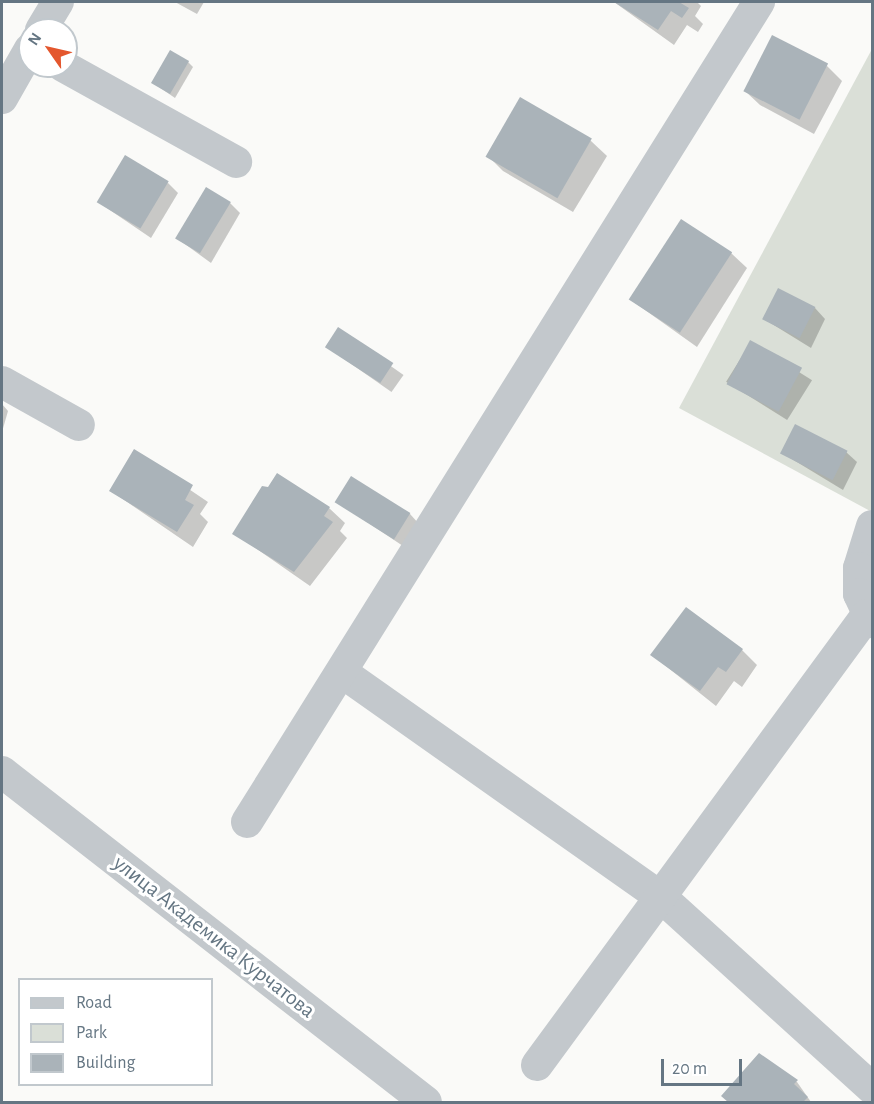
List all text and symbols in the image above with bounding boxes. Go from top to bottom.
north arrow [18,18,78,78]
text: N [25,30,44,48]
street label: улица Академика Курчатова [108,850,320,1024]
legend [18,978,213,1086]
text: Road [76,994,112,1012]
text: Park [76,1024,107,1042]
scale bar [664,1047,745,1085]
text: Building [76,1054,135,1072]
text: 20 m [672,1060,707,1078]

